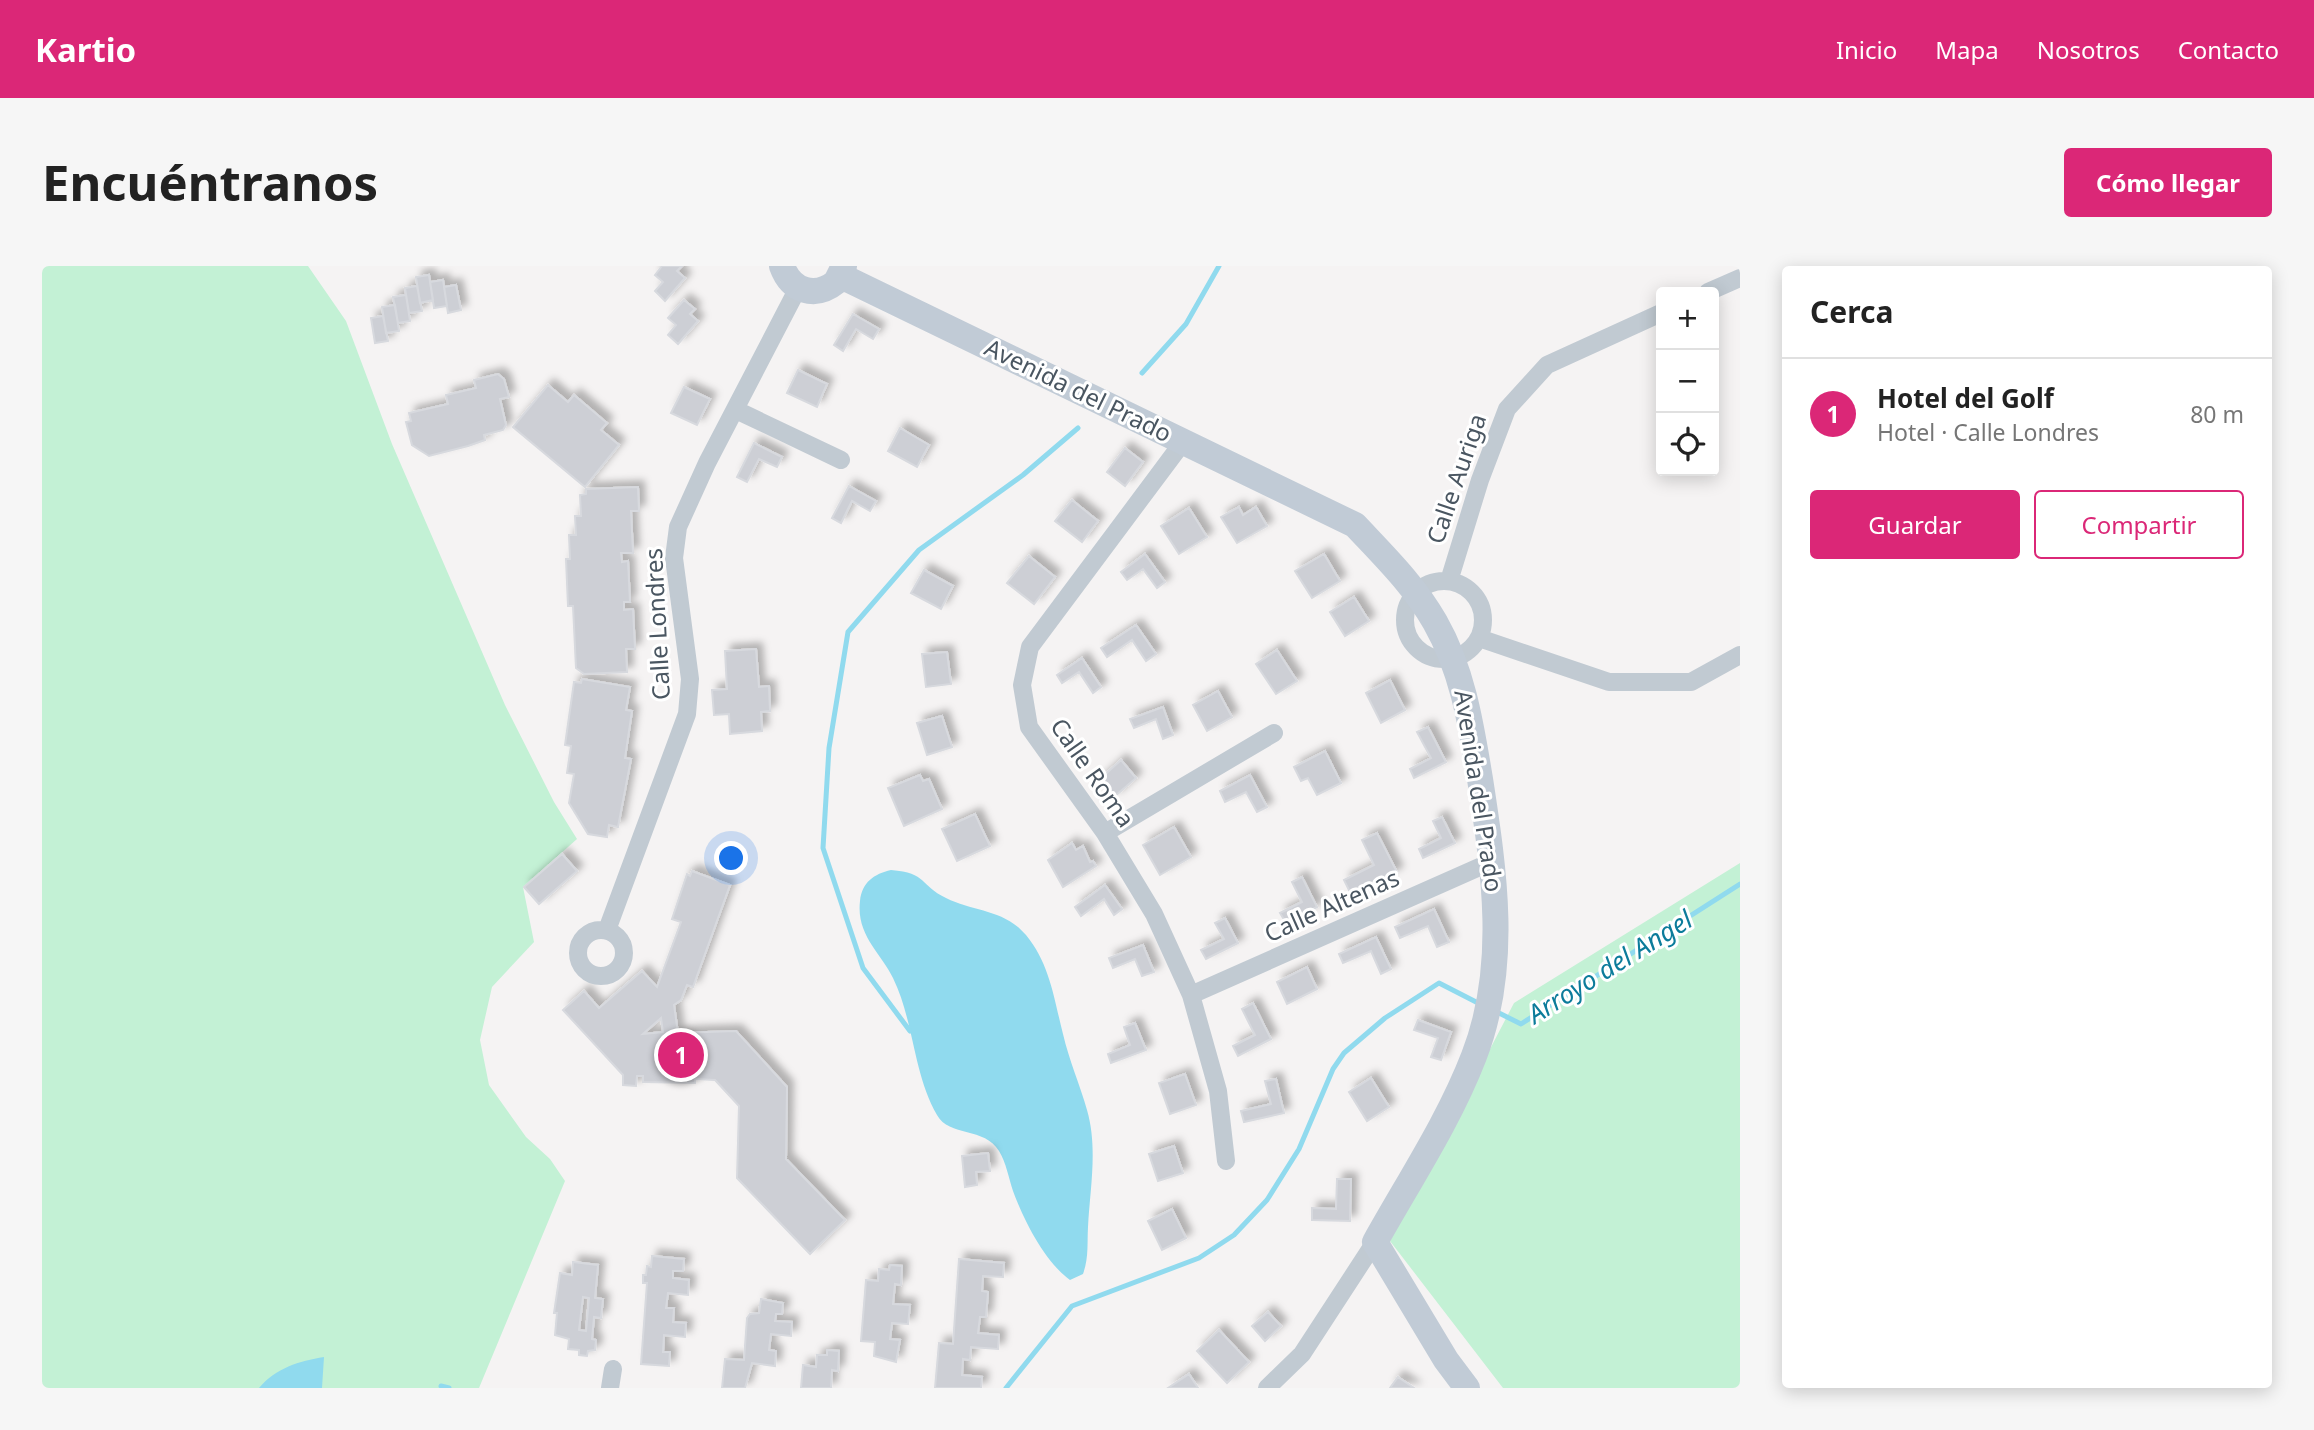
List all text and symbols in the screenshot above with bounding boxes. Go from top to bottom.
text: Kartio [35,27,136,72]
text: Inicio [1836,33,1897,66]
text: Mapa [1935,33,1999,66]
text: Nosotros [2037,33,2140,66]
text: Contacto [2178,33,2279,66]
button: Cómo llegar [2064,148,2272,217]
text: Encuéntranos [42,149,378,215]
map controls [1656,287,1719,476]
button: + [1656,287,1719,350]
text: Cerca [1810,291,1893,332]
street label: Avenida del Prado [980,330,1178,449]
button: − [1656,350,1719,413]
text: Hotel del Golf [1877,380,2054,416]
text: 1 [1826,398,1840,430]
text: 80 m [2190,398,2244,430]
street label: Calle Auriga [1418,409,1493,548]
button: locate [1656,413,1719,476]
text: Hotel · Calle Londres [1877,416,2099,448]
button: Guardar [1810,490,2020,559]
button: Compartir [2034,490,2244,559]
street label: Calle Londres [636,547,677,701]
street label: Avenida del Prado [1447,687,1512,894]
street label: Calle Roma [1044,711,1143,833]
your location [714,841,748,875]
street label: Calle Altenas [1259,860,1404,949]
water label: Arroyo del Angel [1518,900,1700,1032]
pin: 1 [658,1029,704,1081]

